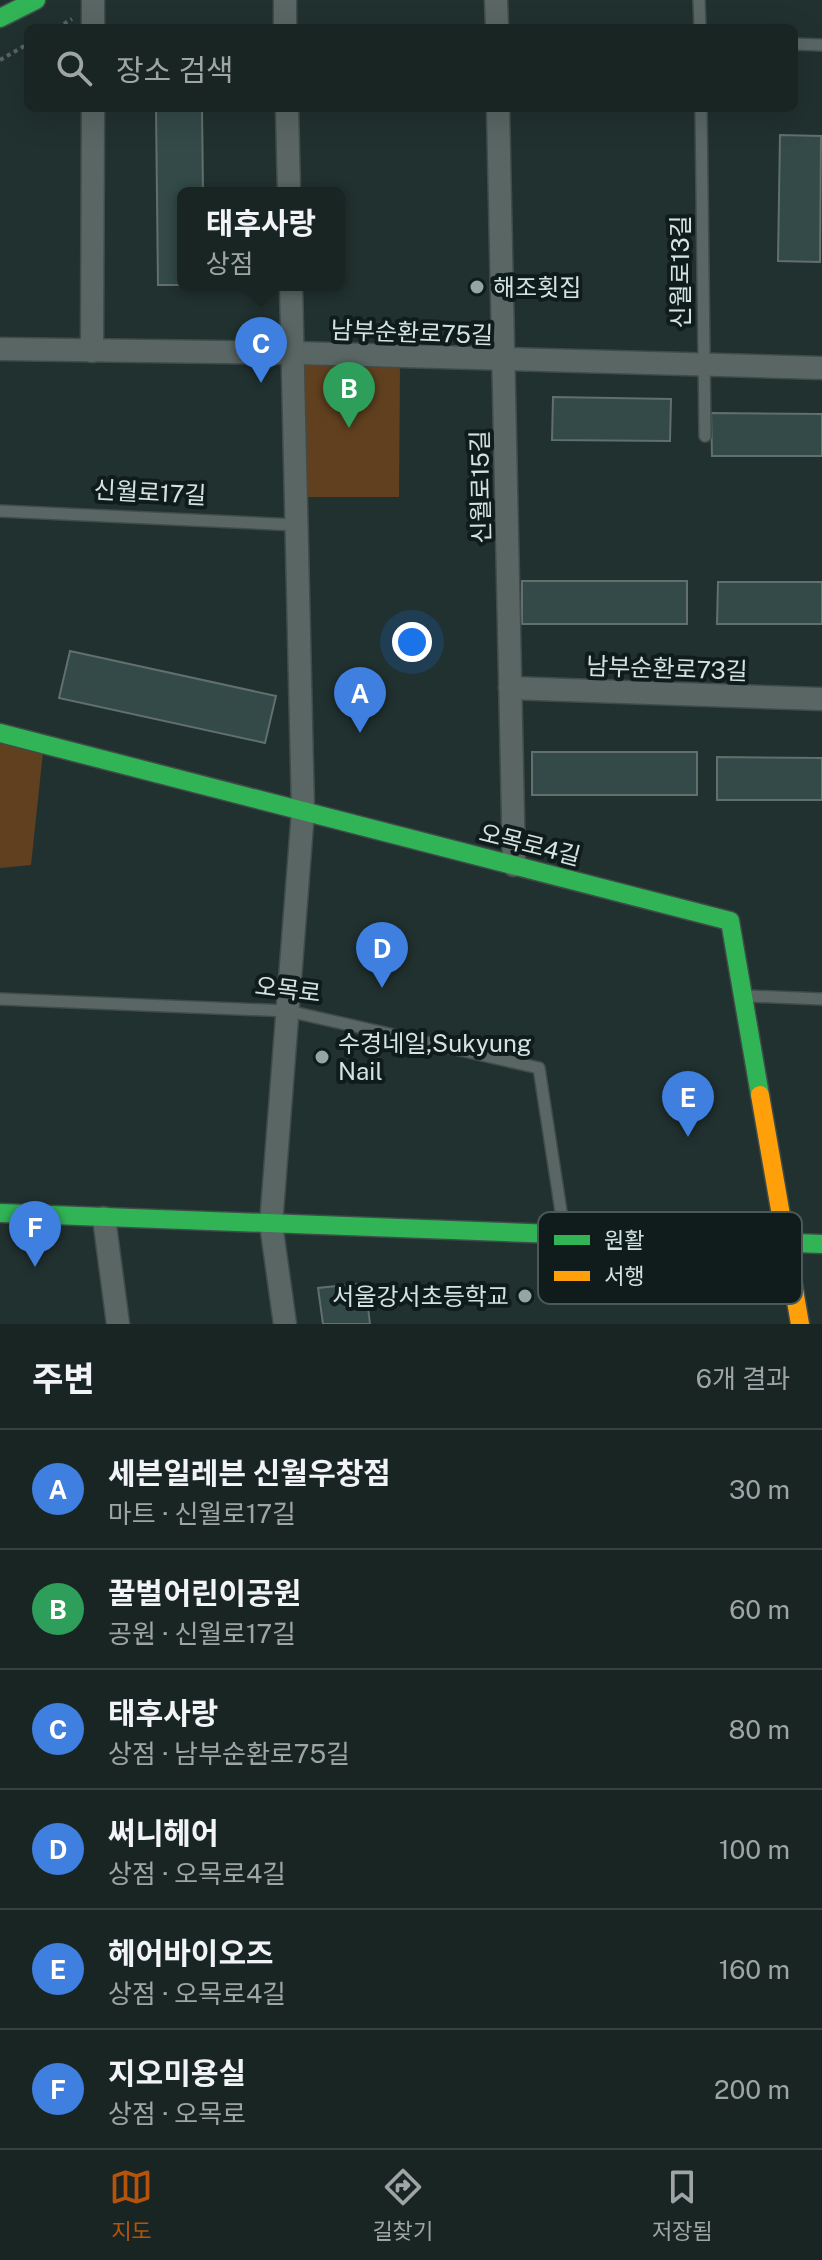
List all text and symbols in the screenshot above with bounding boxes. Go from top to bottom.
search box [24,24,798,112]
icon: search [52,46,96,90]
text: 장소 검색 [116,52,234,88]
popup [177,187,345,291]
text: 태후사랑 [206,205,316,241]
street label: 신월로13길 [666,215,694,329]
text: 상점 [206,248,254,279]
place label: 해조횟집 [493,273,581,301]
marker: 해조횟집 [468,278,486,296]
street label: 남부순환로75길 [330,315,494,349]
pin: C [235,317,287,383]
pin: B [323,362,375,428]
street label: 신월로15길 [465,430,495,544]
street label: 신월로17길 [93,475,207,509]
your location [392,622,432,662]
street label: 남부순환로73길 [586,651,748,685]
pin: A [334,667,386,733]
street label: 오목로4길 [476,818,584,870]
pin: D [356,922,408,988]
street label: 오목로 [253,971,323,1007]
place label: 수경네일,Sukyung Nail [338,1029,532,1085]
marker: 수경네일,Sukyung Nail [313,1048,331,1066]
pin: E [662,1071,714,1137]
pin: F [9,1201,61,1267]
legend [538,1212,802,1304]
text: 원활 [604,1227,644,1253]
text: 서행 [604,1263,644,1289]
place label: 서울강서초등학교 [332,1282,509,1310]
marker: 서울강서초등학교 [516,1287,534,1305]
text: 주변 [32,1359,95,1399]
text: 6개 결과 [696,1363,790,1394]
text: 세븐일레븐 신월우창점 [108,1455,391,1491]
text: A [49,1474,67,1505]
text: 30 m [729,1474,790,1505]
text: 마트 · 신월로17길 [108,1498,296,1529]
text: 꿀벌어린이공원 [108,1575,301,1611]
text: B [49,1594,67,1625]
text: 60 m [729,1594,790,1625]
text: 공원 · 신월로17길 [108,1618,296,1649]
text: 태후사랑 [108,1695,218,1731]
text: C [49,1714,67,1745]
text: 80 m [729,1714,790,1745]
text: 상점 · 남부순환로75길 [108,1738,350,1769]
text: 써니헤어 [108,1815,218,1851]
text: D [49,1834,67,1865]
text: 100 m [719,1834,790,1865]
text: 상점 · 오목로4길 [108,1858,286,1889]
text: 헤어바이오즈 [108,1935,274,1971]
text: E [50,1954,66,1985]
text: 160 m [719,1954,790,1985]
text: 상점 · 오목로4길 [108,1978,286,2009]
text: 지오미용실 [108,2055,246,2091]
text: F [50,2074,66,2105]
text: 200 m [714,2074,790,2105]
text: 상점 · 오목로 [108,2098,246,2129]
tab: 지도 [109,2165,153,2245]
tab: 길찾기 [372,2165,433,2245]
tab: 저장됨 [652,2165,713,2245]

